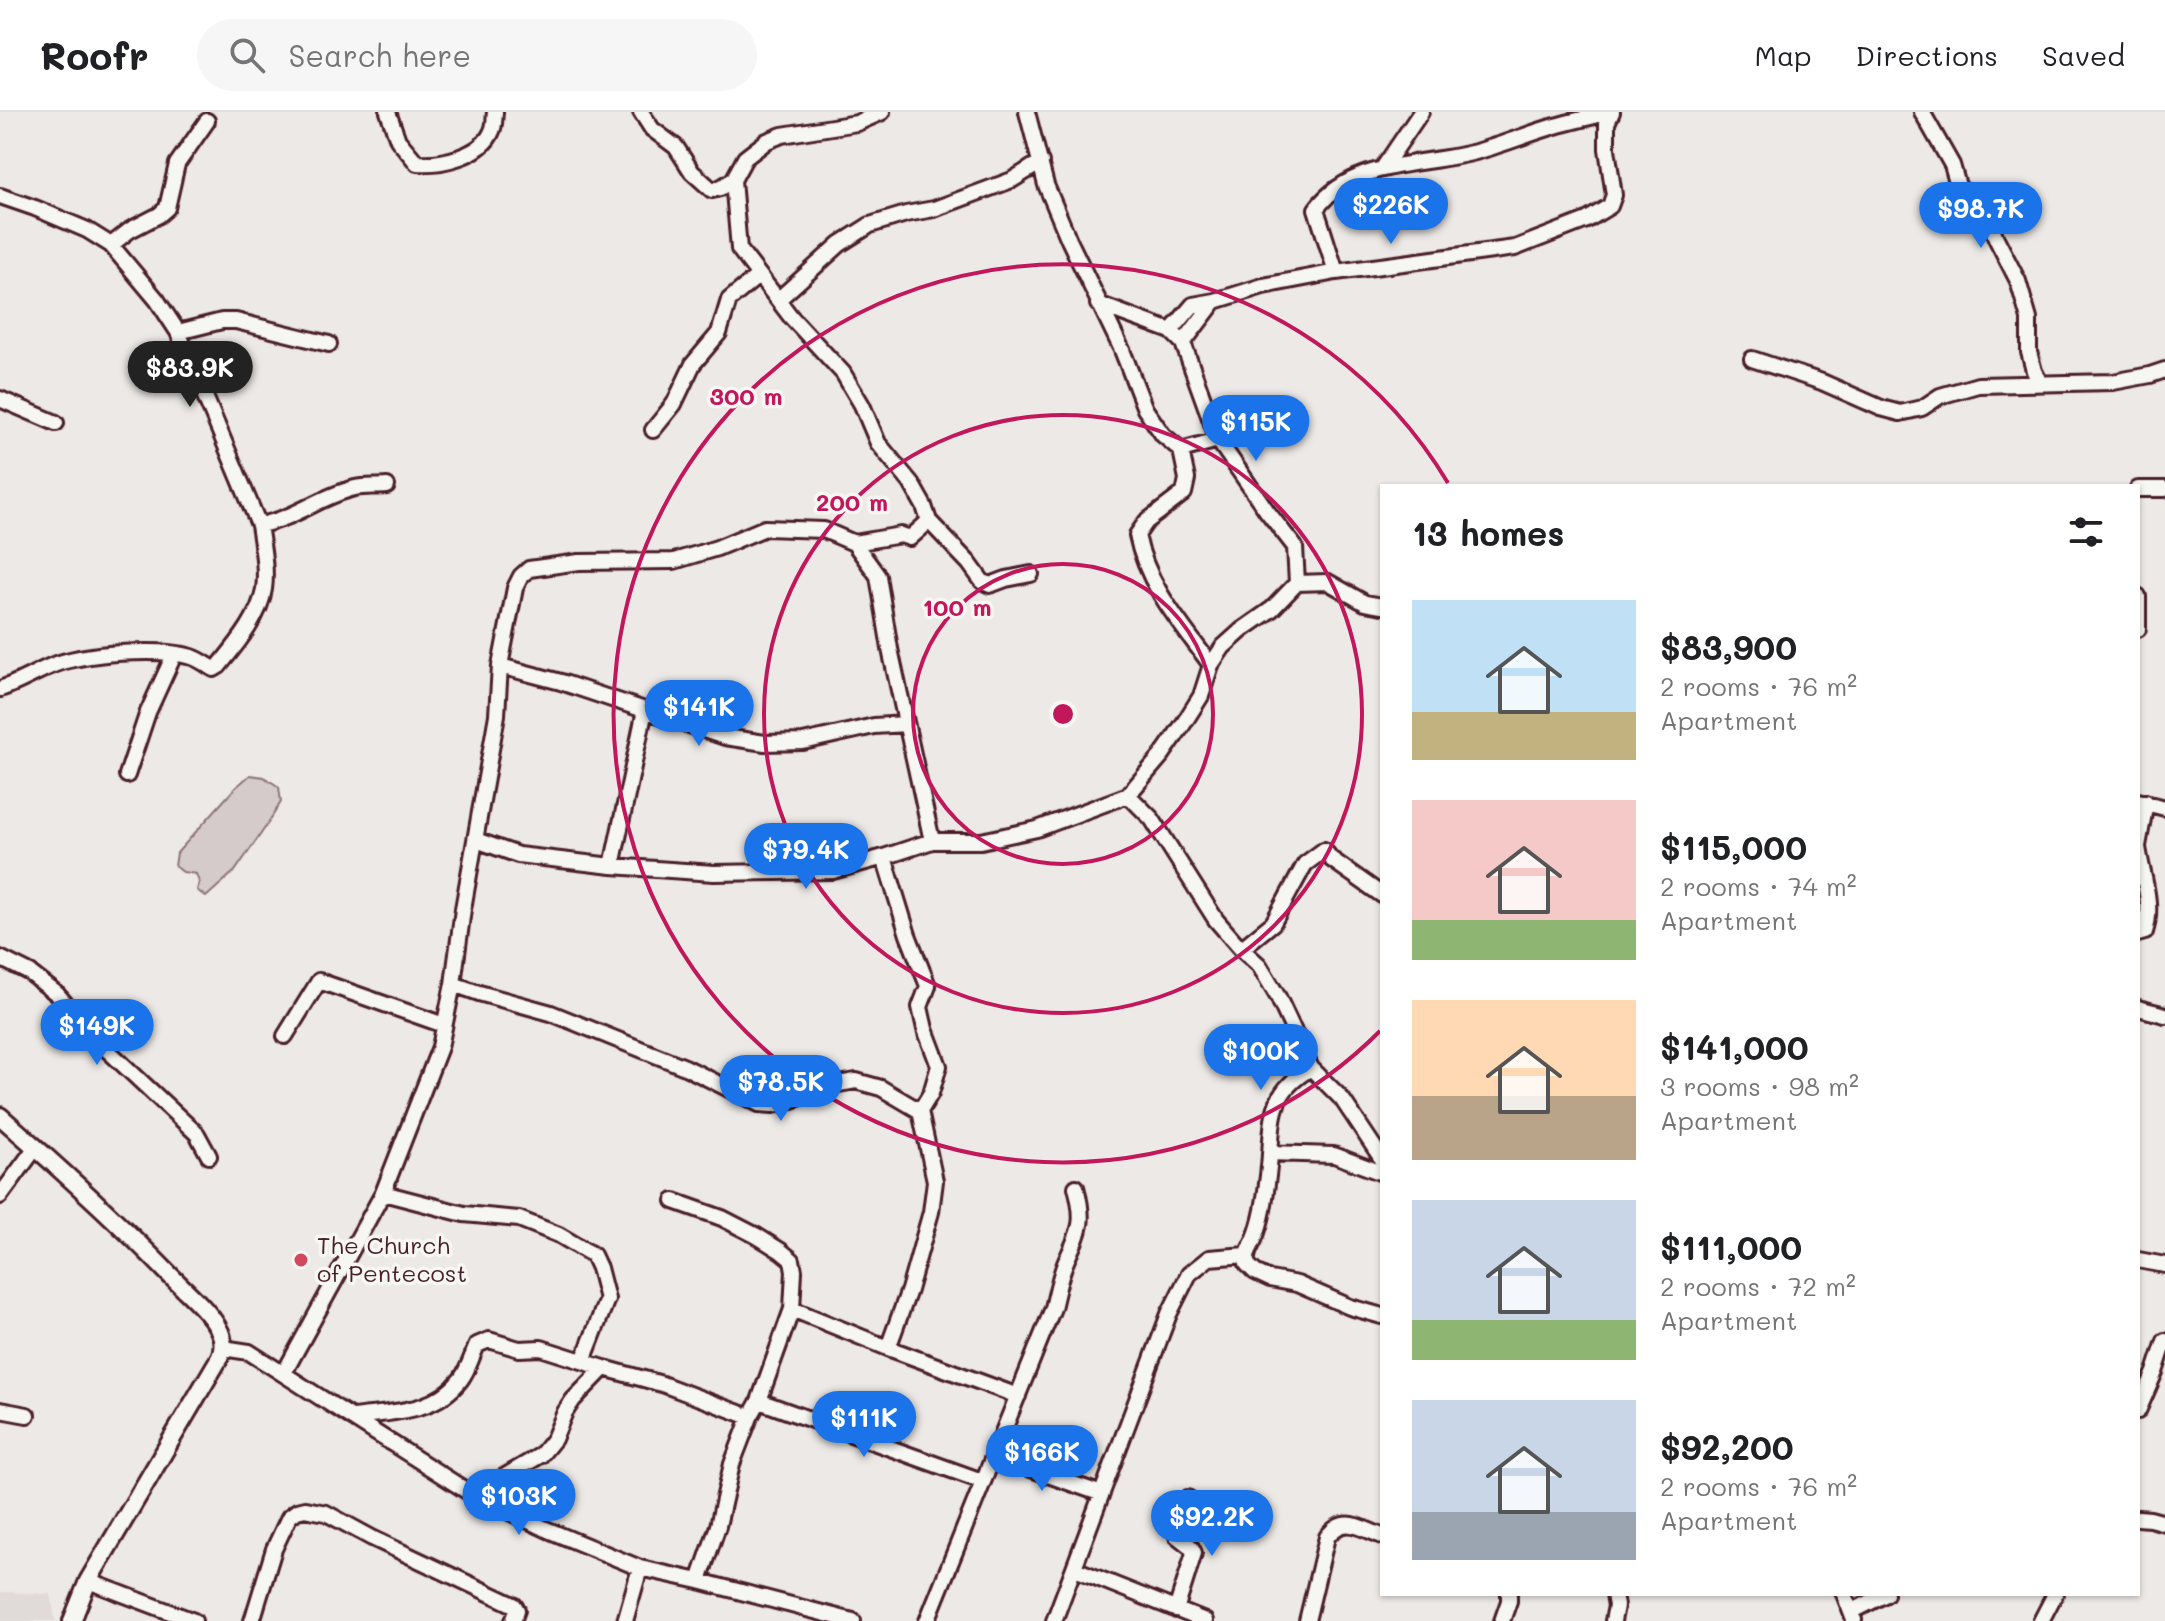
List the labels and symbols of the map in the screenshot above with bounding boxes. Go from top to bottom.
pin: $226K [1335,178,1447,246]
pin: $98.7K [1916,182,2046,250]
pin: $83.9K [125,341,255,409]
text: 300 m [710,380,782,411]
pin: $115K [1200,395,1312,463]
text: 200 m [816,486,888,517]
text: 100 m [922,591,992,622]
pin: $141K [643,680,755,748]
centre of rings [1049,700,1077,728]
pin: $79.4K [741,823,871,891]
pin: $149K [41,999,153,1067]
pin: $100K [1205,1024,1317,1092]
pin: $78.5K [716,1055,846,1123]
place label: The Church of Pentecost [317,1229,467,1288]
marker: The Church of Pentecost [292,1251,310,1269]
pin: $111K [808,1391,920,1459]
pin: $166K [986,1425,1098,1493]
pin: $103K [463,1469,575,1537]
pin: $92.2K [1147,1490,1277,1558]

